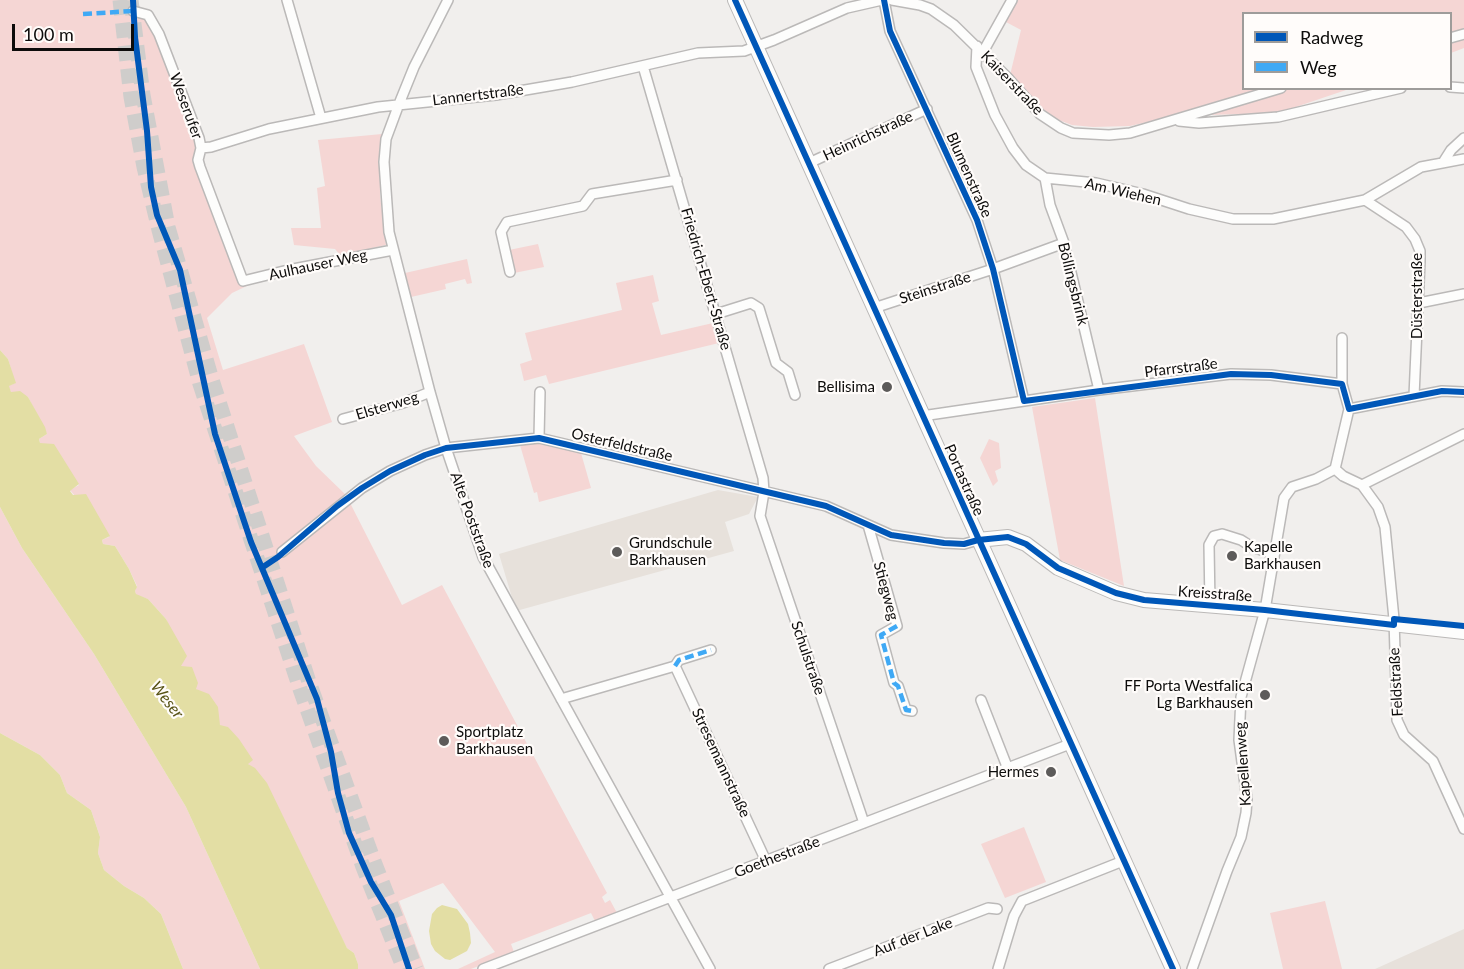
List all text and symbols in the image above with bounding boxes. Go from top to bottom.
scale bar [15,12,136,50]
legend [1242,12,1452,90]
text: 100 m [23,23,74,45]
text: Radweg [1300,26,1363,48]
street label: Kaiserstraße [977,47,1047,119]
text: Weg [1300,56,1337,78]
street label: Weserufer [166,70,206,142]
street label: Lannertstraße [431,80,525,110]
street label: Heinrichstraße [820,107,916,165]
street label: Blumenstraße [942,130,996,220]
street label: Am Wiehen [1083,174,1163,210]
street label: Friedrich-Ebert-Straße [677,206,735,352]
street label: Böllingsbrink [1054,241,1092,327]
street label: Aulhauser Weg [267,246,369,284]
street label: Düsterstraße [1408,253,1426,339]
street label: Steinstraße [897,268,973,308]
street label: Pfarrstraße [1143,355,1219,381]
place label: Bellisima [817,378,875,396]
marker: Bellisima [880,380,894,394]
street label: Elsterweg [353,388,421,424]
street label: Osterfeldstraße [570,425,674,465]
street label: Portastraße [940,441,988,519]
street label: Alte Poststraße [446,469,498,571]
place label: Grundschule Barkhausen [629,534,712,569]
place label: Kapelle Barkhausen [1244,538,1321,573]
marker: Grundschule Barkhausen [610,545,624,559]
marker: Kapelle Barkhausen [1225,549,1239,563]
street label: Stiegweg [870,560,902,622]
street label: Kreisstraße [1177,582,1253,606]
street label: Schulstraße [787,619,829,697]
street label: Feldstraße [1385,647,1407,717]
place label: FF Porta Westfalica Lg Barkhausen [1124,677,1253,712]
water label: Weser [147,678,187,722]
marker: FF Porta Westfalica Lg Barkhausen [1258,688,1272,702]
street label: Stresemannstraße [688,706,754,820]
street label: Kapellenweg [1231,721,1255,807]
place label: Sportplatz Barkhausen [456,723,533,758]
marker: Sportplatz Barkhausen [437,734,451,748]
place label: Hermes [988,763,1039,781]
marker: Hermes [1044,765,1058,779]
street label: Goethestraße [732,832,822,882]
street label: Auf der Lake [871,914,955,960]

